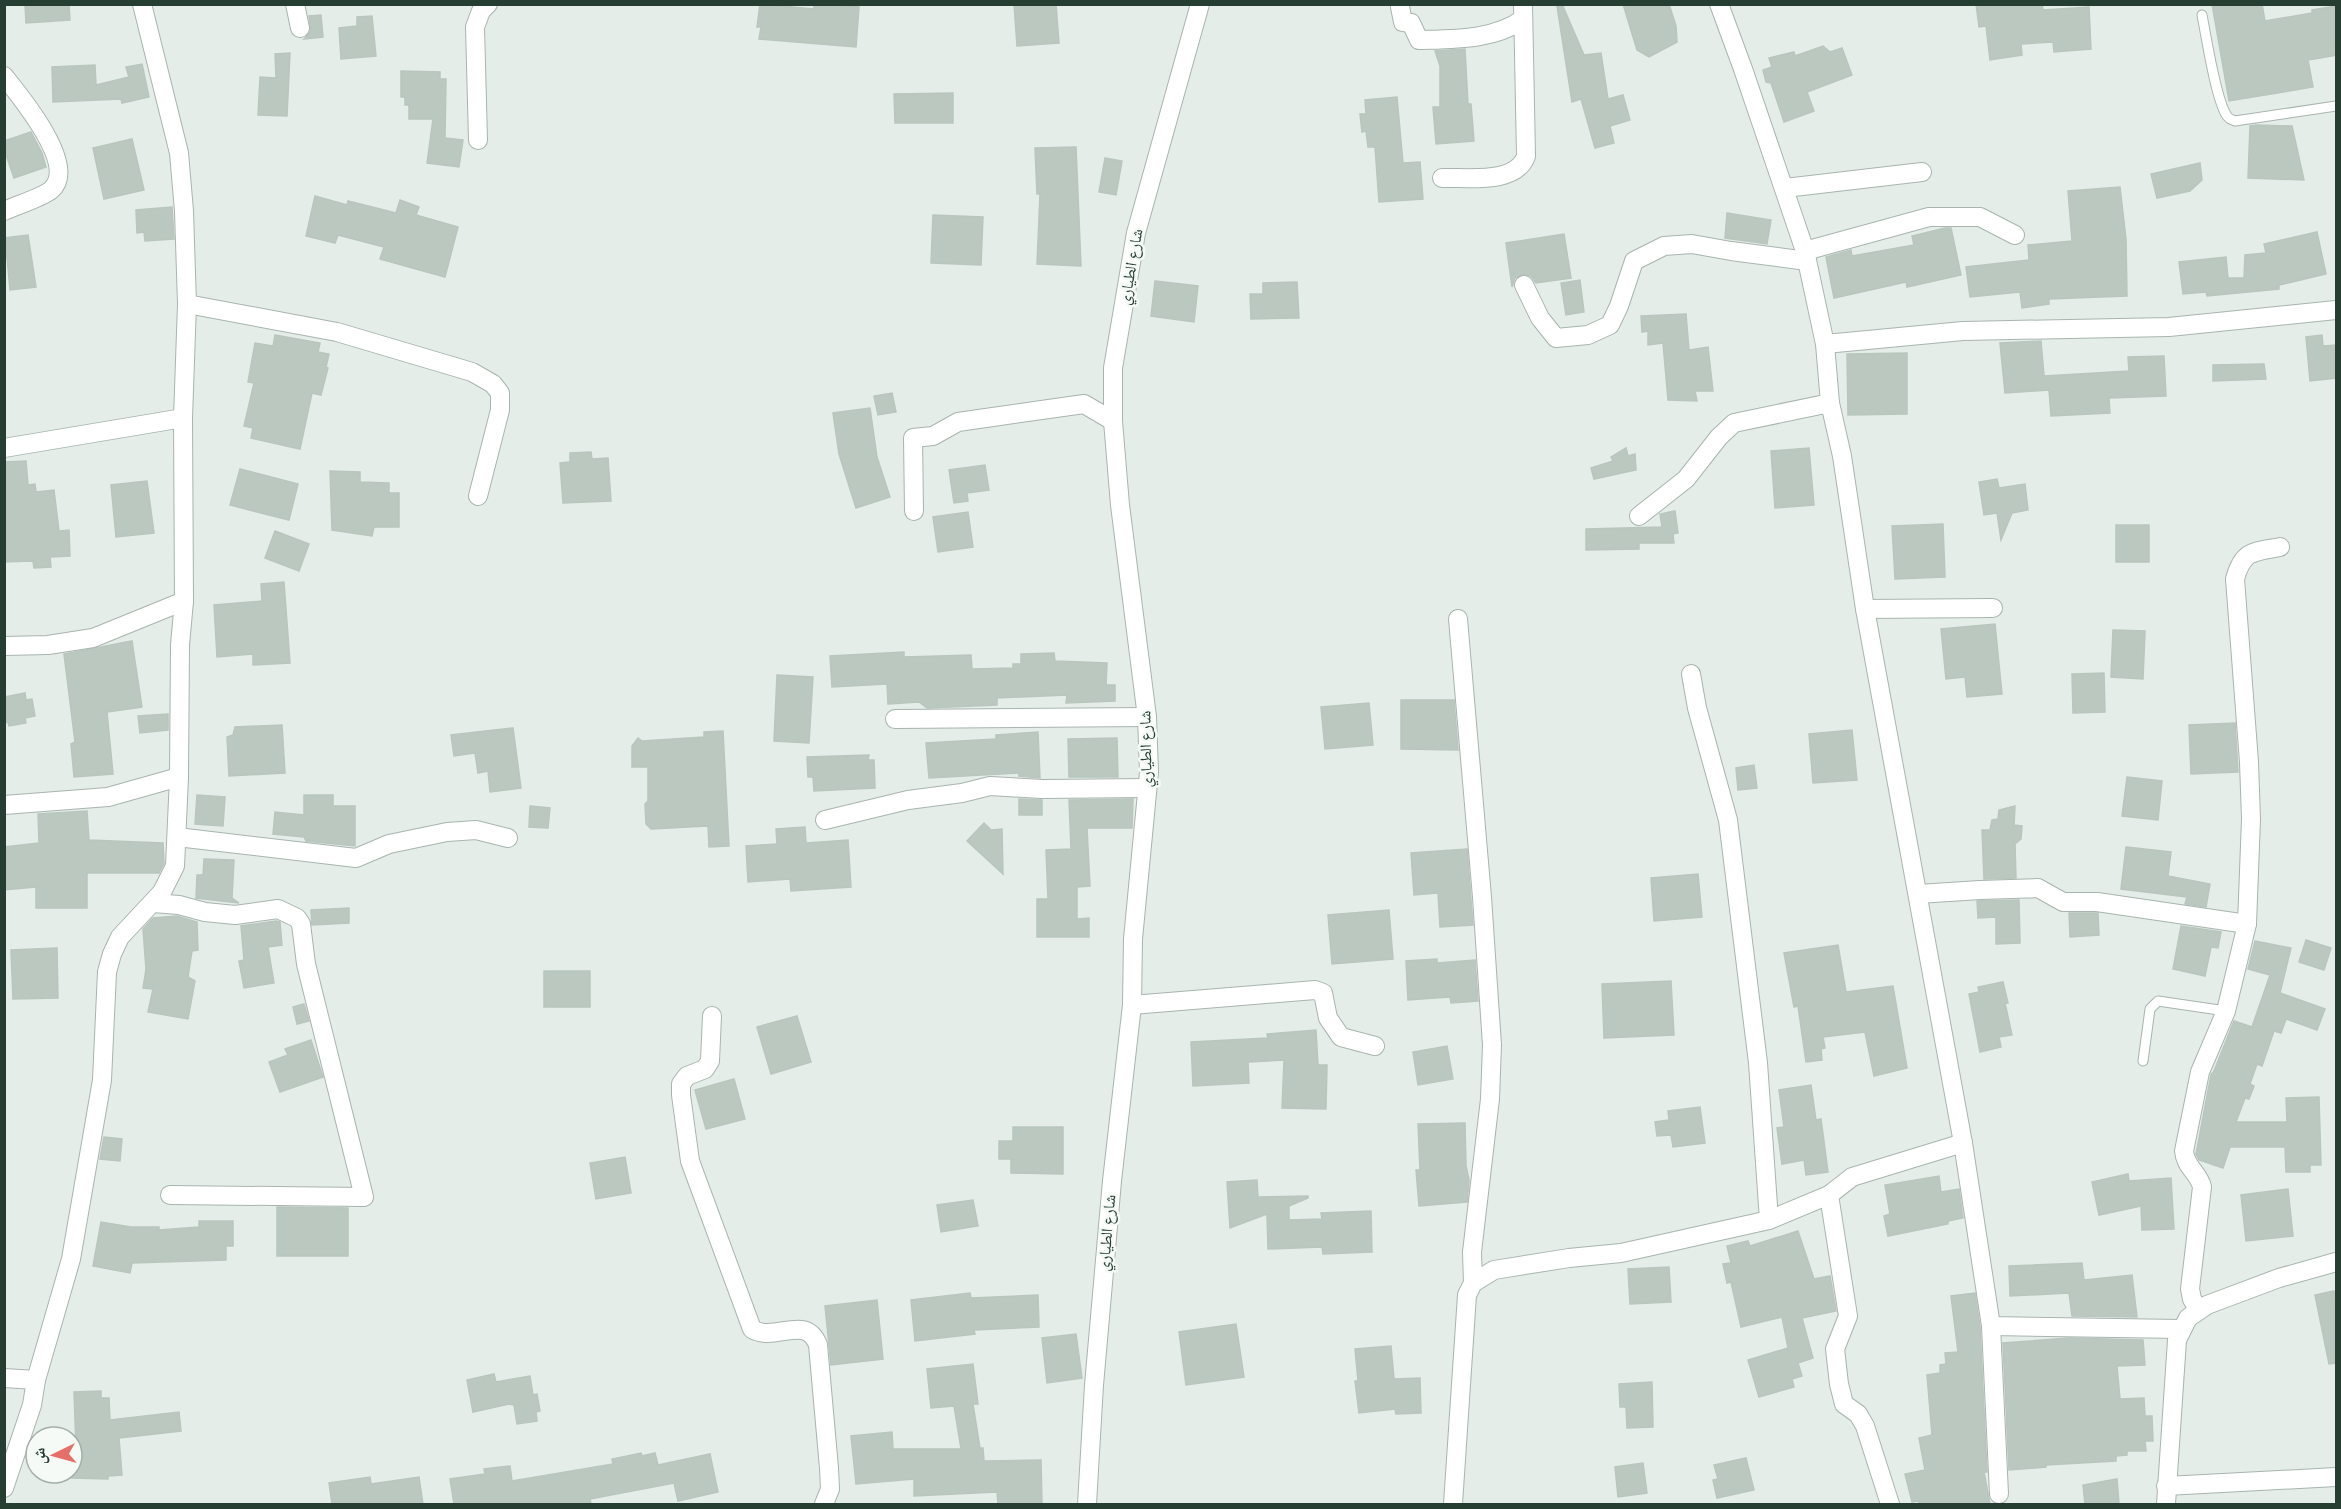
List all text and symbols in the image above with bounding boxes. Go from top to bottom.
street label: شارع الطياري [1114,227,1150,307]
street label: شارع الطياري [1135,710,1159,788]
street label: شارع الطياري [1094,1194,1122,1272]
north arrow [24,1425,84,1485]
text: ش [29,1447,51,1466]

